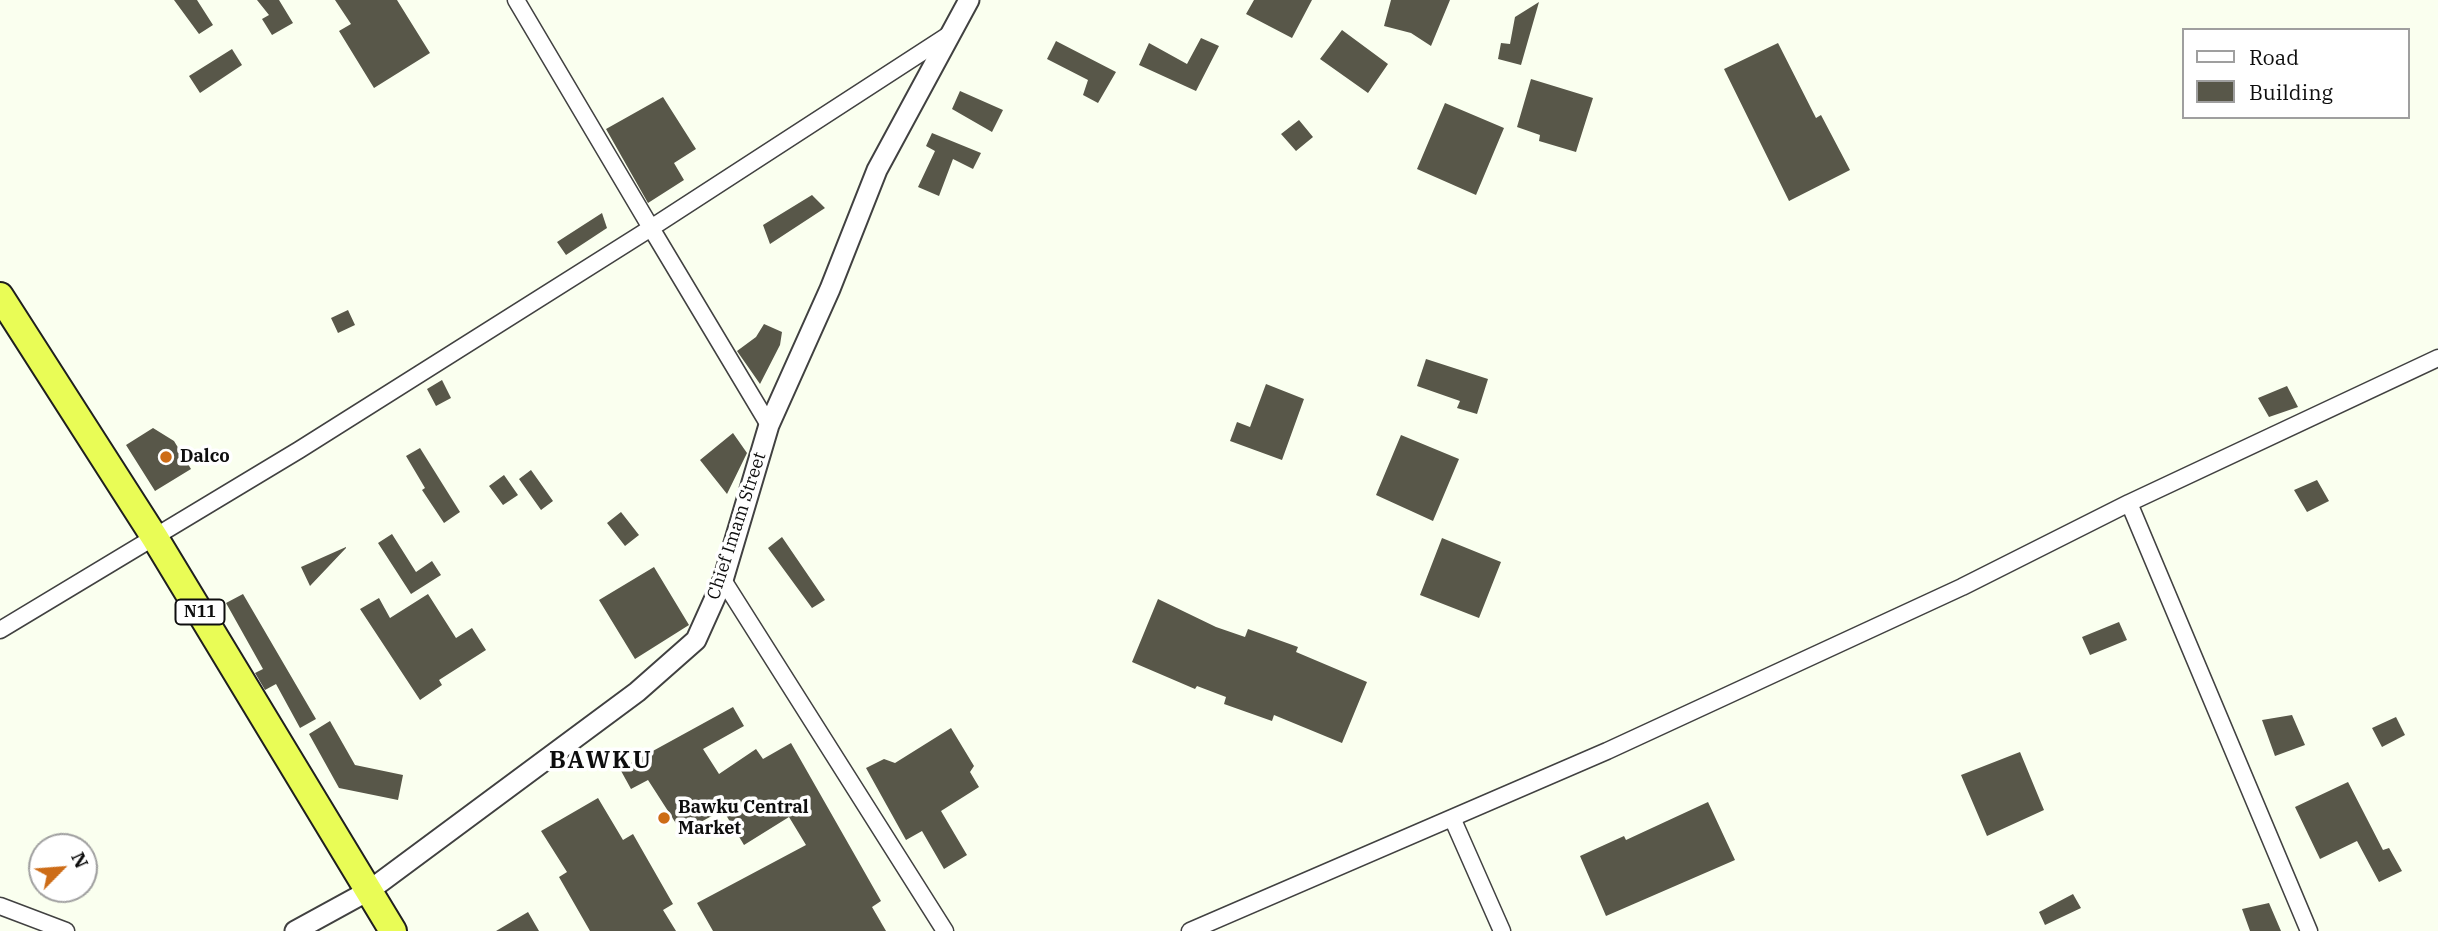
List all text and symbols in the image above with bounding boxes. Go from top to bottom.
legend [2182,28,2410,119]
text: Road [2249,43,2299,71]
text: Building [2249,78,2333,106]
place label: Dalco [180,446,230,468]
marker: Dalco [158,449,174,465]
street label: Chief Imam Street [703,450,771,602]
road number: N11 [176,600,224,624]
district label: BAWKU [550,747,652,775]
place label: Bawku Central Market [678,797,809,840]
marker: Bawku Central Market [656,810,672,826]
north arrow [28,833,98,903]
text: N [66,848,94,872]

